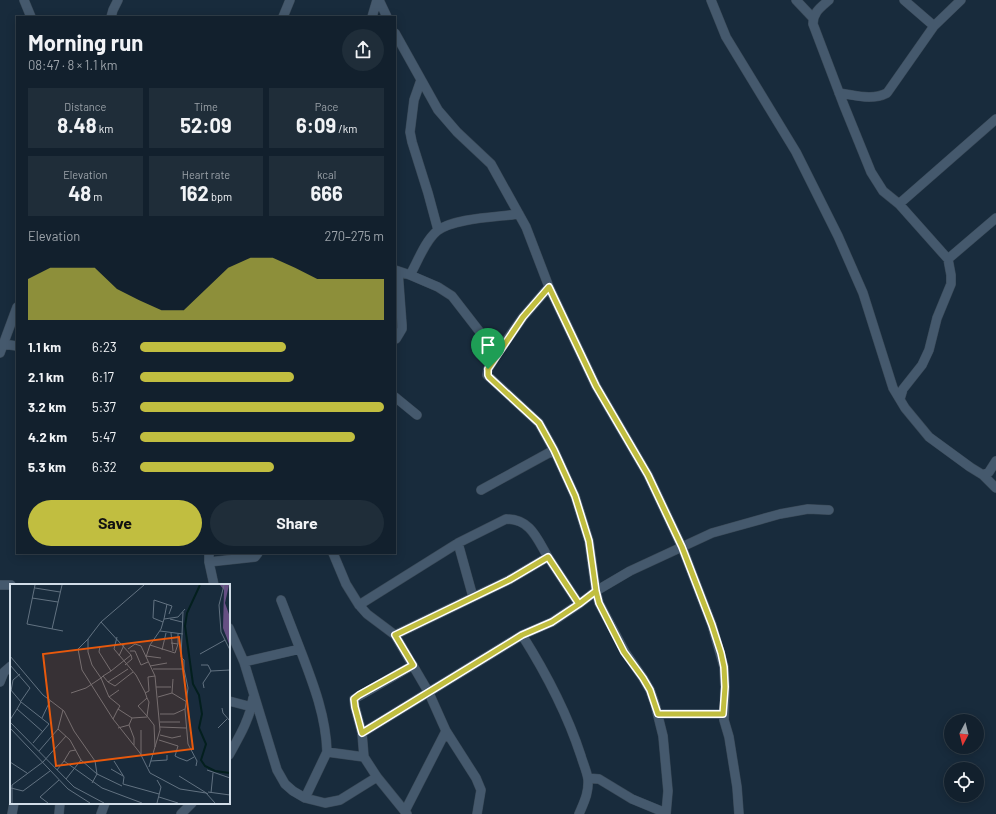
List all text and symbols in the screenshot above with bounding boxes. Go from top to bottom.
text: Morning run [28,29,143,55]
button: share [342,29,384,71]
text: 08:47 · 8 × 1.1 km [28,57,117,73]
text: Distance [64,100,106,113]
text: Time [194,100,218,113]
text: Pace [315,100,338,113]
text: 8.48 [57,113,96,137]
text: 52:09 [180,113,232,137]
text: 6:09 [296,113,336,137]
text: km [96,122,113,135]
text: /km [336,122,357,135]
text: Elevation [63,168,107,181]
text: Heart rate [182,168,230,181]
text: kcal [317,168,336,181]
text: 48 [68,181,91,205]
text: 162 [180,181,209,205]
text: 666 [311,181,343,205]
text: m [91,190,102,203]
text: bpm [209,190,232,203]
text: Elevation [28,228,80,244]
text: 270–275 m [325,228,384,244]
pin [471,328,505,369]
icon: arrive [477,334,499,356]
text: 1.1 km [28,339,61,355]
text: 6:23 [92,339,117,355]
text: 2.1 km [28,369,64,385]
text: 6:17 [92,369,114,385]
text: 3.2 km [28,399,66,415]
text: 5:37 [92,399,116,415]
text: 4.2 km [28,429,67,445]
text: 5:47 [92,429,116,445]
text: 5.3 km [28,459,66,475]
text: 6:32 [92,459,117,475]
button: Save [28,500,202,546]
button: Share [210,500,384,546]
inset map [10,584,230,804]
north arrow [944,714,984,754]
map controls [944,714,984,802]
button: locate [944,762,984,802]

